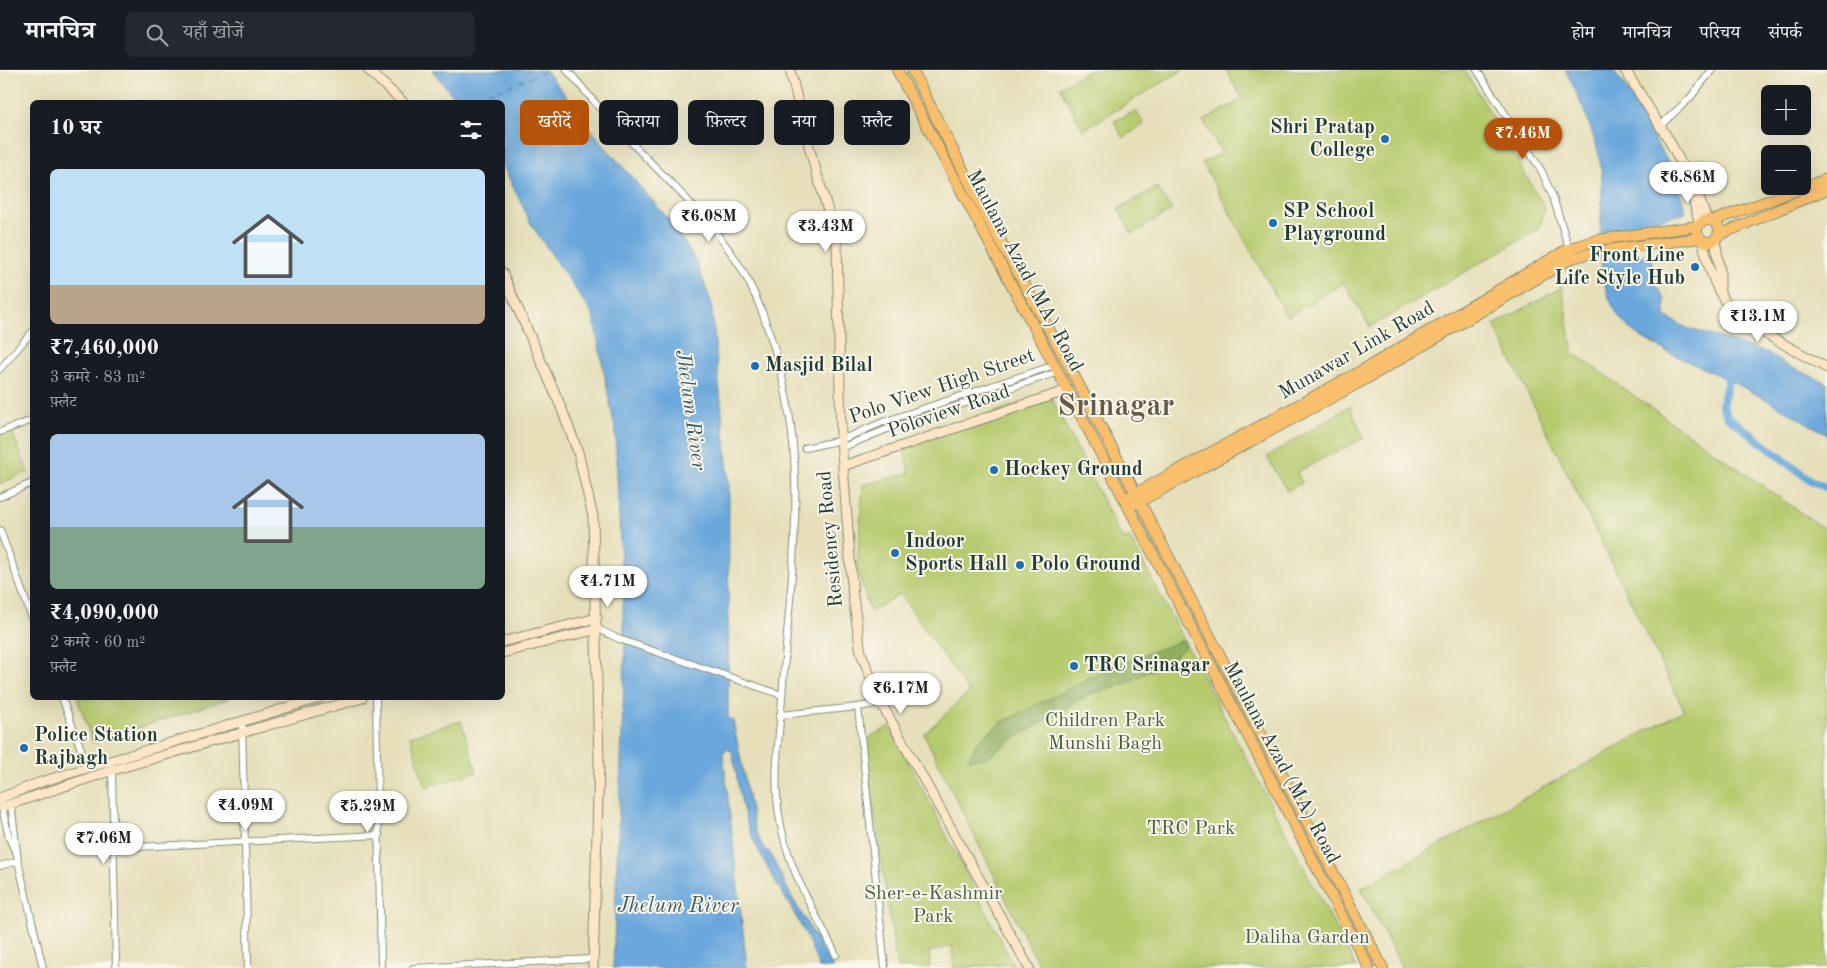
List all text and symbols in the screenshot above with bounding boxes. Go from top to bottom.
search box [125,12,475,57]
text: मानचित्र [25,20,95,44]
icon: search [143,21,171,49]
text: यहाँ खोजें [183,24,244,43]
text: होम [1572,24,1595,42]
text: मानचित्र [1623,24,1671,42]
text: परिचय [1699,24,1740,42]
text: संपर्क [1768,24,1802,42]
map controls [1761,85,1811,195]
button: + [1761,85,1811,135]
chip: खरीदें [520,100,589,145]
chip: किराया [599,100,678,145]
chip: फ़िल्टर [688,100,764,145]
chip: नया [774,100,834,145]
chip: फ़्लैट [844,100,910,145]
icon: filters [457,116,485,144]
text: 10 घर [50,118,101,139]
place label: Shri Pratap College [1270,118,1375,161]
pin: ₹7.46M [1482,118,1564,160]
text: ₹7.46M [1495,126,1551,142]
marker: Shri Pratap College [1379,133,1391,145]
button: − [1761,145,1811,195]
pin: ₹6.86M [1647,162,1729,204]
street label: Maulana Azad (MA) Road [962,167,1086,375]
text: ₹6.86M [1660,170,1716,186]
pin: ₹6.08M [668,200,750,243]
icon: home [223,201,313,291]
place label: SP School Playground [1283,202,1386,245]
text: ₹6.08M [681,209,737,225]
pin: ₹3.43M [785,210,867,253]
marker: SP School Playground [1267,217,1279,229]
text: ₹3.43M [798,219,854,235]
place label: Front Line Life Style Hub [1554,246,1685,289]
marker: Front Line Life Style Hub [1689,261,1701,273]
street label: Munawar Link Road [1276,298,1438,404]
pin: ₹13.1M [1717,300,1799,343]
text: ₹13.1M [1730,309,1786,325]
text: ₹7,460,000 [50,338,159,359]
street label: Polo View High Street [846,346,1038,428]
water label: Jhelum River [671,348,709,472]
place label: Masjid Bilal [765,356,873,376]
marker: Masjid Bilal [749,360,761,372]
text: 3 कमरे · 83 m² [50,370,145,386]
street label: Poloview Road [885,382,1013,442]
district label: Srinagar [1057,392,1175,422]
text: फ़्लैट [50,395,77,411]
place label: Hockey Ground [1004,460,1143,480]
marker: Hockey Ground [988,464,1000,476]
icon: home [223,466,313,556]
street label: Residency Road [815,470,847,608]
place label: Indoor Sports Hall [905,532,1007,575]
marker: Indoor Sports Hall [889,547,901,559]
place label: Polo Ground [1030,555,1141,575]
marker: Polo Ground [1014,559,1026,571]
pin: ₹4.71M [567,566,649,608]
text: ₹4.71M [580,574,636,590]
text: ₹4,090,000 [50,603,159,624]
text: 2 कमरे · 60 m² [50,635,145,651]
place label: TRC Srinagar [1084,656,1210,676]
street label: Maulana Azad (MA) Road [1219,659,1343,867]
text: फ़्लैट [50,660,77,676]
marker: TRC Srinagar [1068,660,1080,672]
pin: ₹6.17M [860,672,942,715]
text: ₹6.17M [873,681,929,697]
park label: Children Park Munshi Bagh [1045,711,1165,754]
place label: Police Station Rajbagh [34,726,158,769]
marker: Police Station Rajbagh [18,742,30,754]
pin: ₹4.09M [205,790,287,832]
pin: ₹5.29M [327,790,409,833]
text: ₹4.09M [218,798,274,814]
text: ₹5.29M [340,799,396,815]
park label: TRC Park [1147,819,1235,839]
pin: ₹7.06M [63,822,145,865]
text: ₹7.06M [76,831,132,847]
park label: Sher-e-Kashmir Park [864,884,1002,927]
water label: Jhelum River [617,896,740,917]
park label: Daliha Garden [1244,928,1370,948]

